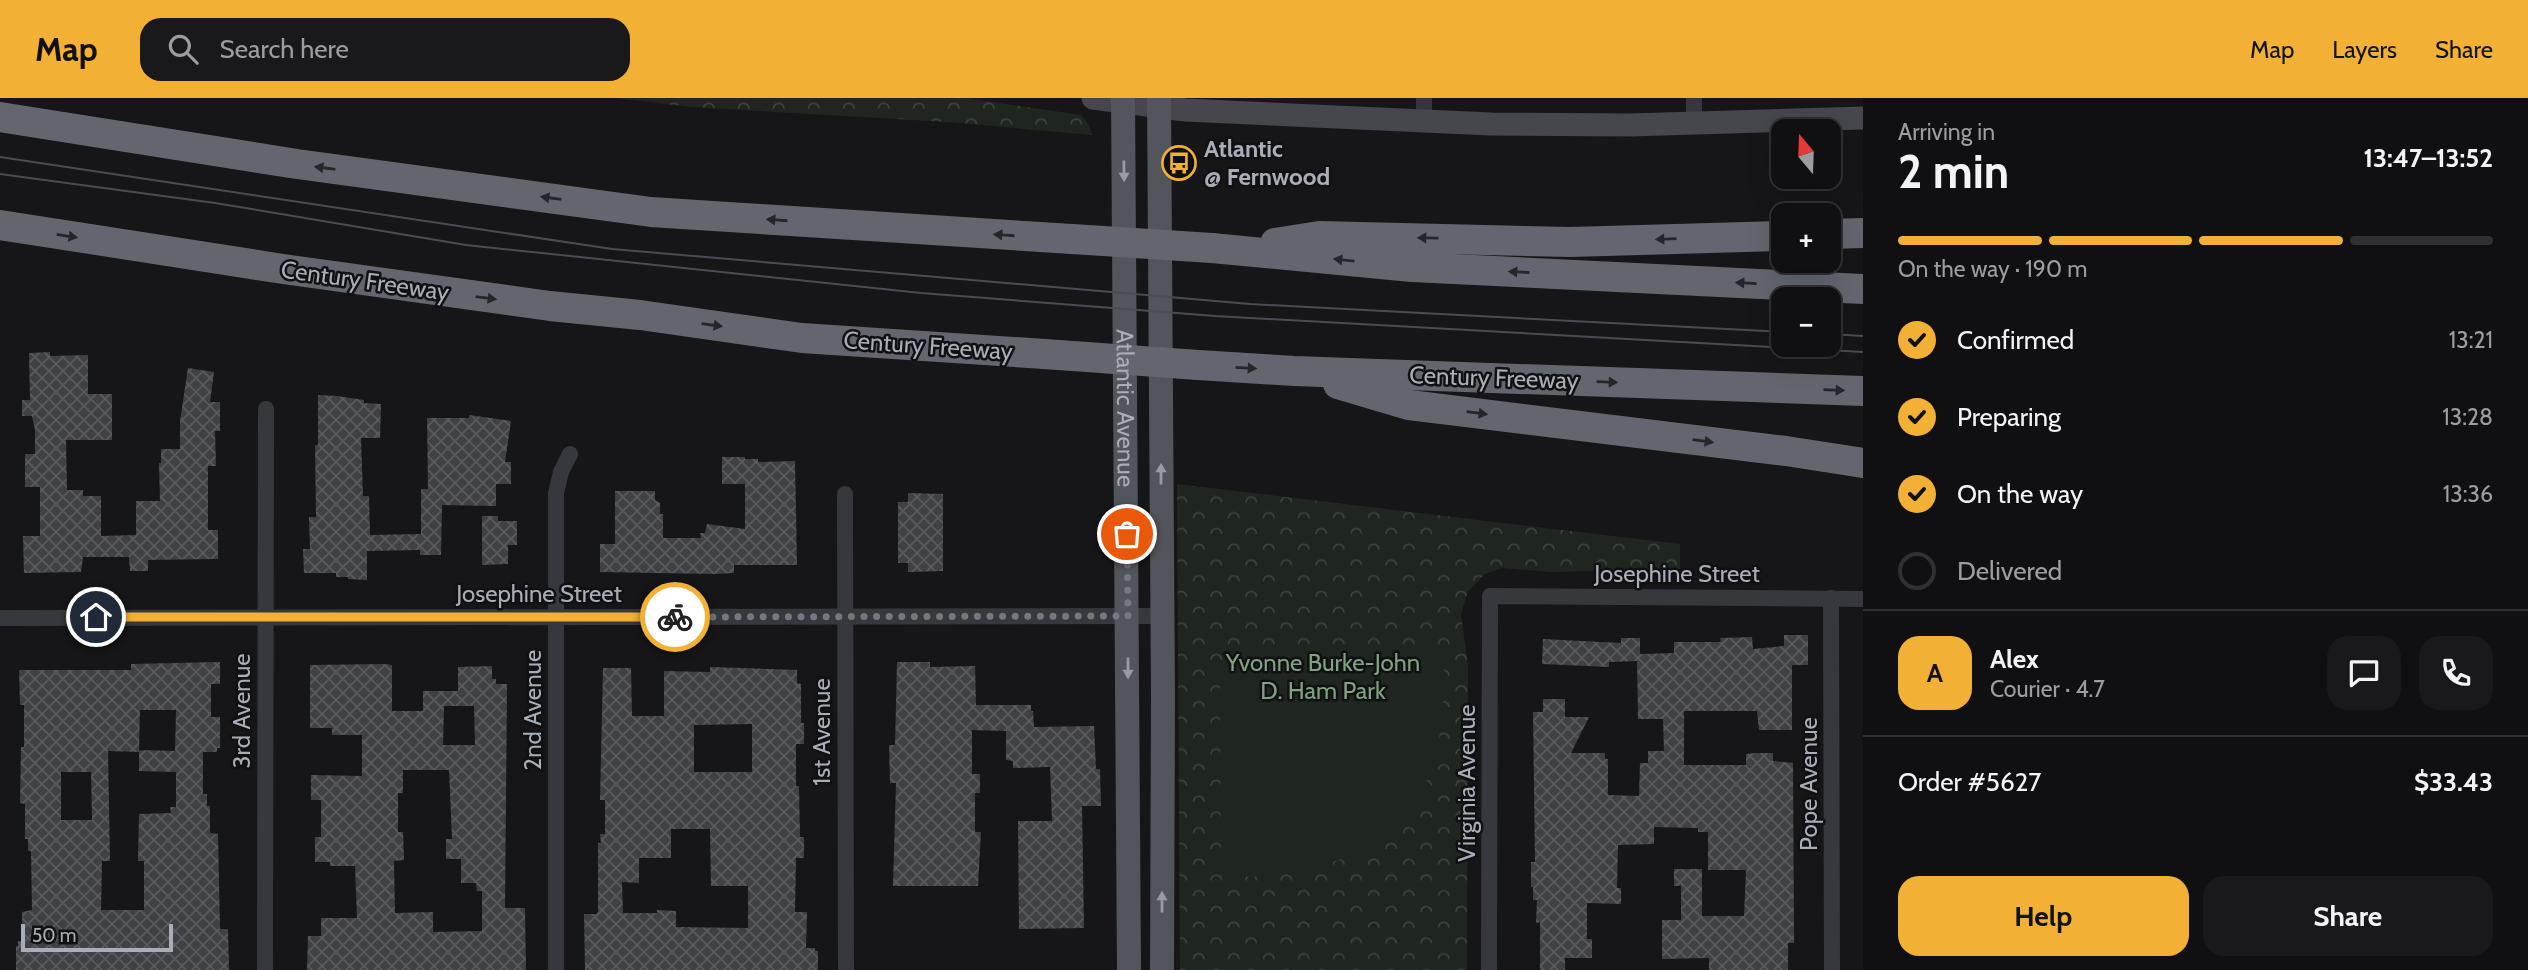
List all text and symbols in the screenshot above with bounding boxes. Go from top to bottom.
search box [140,18,630,81]
text: Map [35,29,98,69]
icon: search [164,30,202,68]
text: Search here [220,33,349,65]
text: Map [2250,35,2294,64]
text: Layers [2332,35,2397,64]
text: Share [2435,35,2493,64]
text: Arriving in [1898,118,1995,146]
north arrow [1771,119,1841,189]
map controls [1771,119,1841,357]
place label: Atlantic @ Fernwood [1204,134,1330,191]
text: 13:47–13:52 [2363,142,2493,174]
bus stop icon: Atlantic @ Fernwood [1160,144,1198,182]
text: 2 min [1898,144,2009,200]
one-way arrow [1118,160,1129,182]
one-way arrow [314,162,336,173]
one-way arrow [539,193,561,204]
button: + [1771,203,1841,273]
one-way arrow [766,214,788,225]
one-way arrow [993,229,1015,240]
one-way arrow [57,230,79,241]
one-way arrow [1417,232,1439,243]
one-way arrow [1655,234,1677,245]
street label: Century Freeway [279,254,451,307]
one-way arrow [1333,254,1355,265]
text: On the way · 190 m [1898,255,2087,283]
one-way arrow [1507,267,1529,278]
one-way arrow [1735,278,1757,289]
button: − [1771,287,1841,357]
one-way arrow [475,292,497,303]
one-way arrow [701,320,723,331]
icon: check [1898,321,1936,359]
text: Confirmed [1957,324,2074,356]
street label: Century Freeway [842,325,1014,366]
text: 13:21 [2449,326,2493,354]
street label: Atlantic Avenue [1111,329,1141,487]
street label: Century Freeway [1409,360,1579,395]
one-way arrow [1235,363,1257,374]
one-way arrow [1596,376,1618,387]
one-way arrow [1823,384,1845,395]
icon: check [1898,398,1936,436]
text: Preparing [1957,401,2061,433]
text: 13:28 [2442,403,2493,431]
one-way arrow [1466,408,1488,419]
one-way arrow [1692,435,1714,446]
one-way arrow [1155,463,1167,485]
icon: check [1898,475,1936,513]
text: On the way [1957,478,2083,510]
text: 13:36 [2443,480,2493,508]
pin [1097,504,1157,564]
icon: bag [1108,515,1146,553]
text: Delivered [1957,555,2062,587]
street label: Josephine Street [1593,559,1760,588]
street label: Josephine Street [455,579,622,608]
courier [640,582,710,652]
pin [66,587,126,647]
icon: home [77,598,115,636]
icon: bike [656,598,694,636]
button: chat [2327,636,2401,710]
button: phone [2419,636,2493,710]
text: Alex [1990,643,2039,675]
park label: Yvonne Burke-John D. Ham Park [1225,648,1420,705]
street label: 2nd Avenue [518,650,547,770]
street label: 3rd Avenue [227,653,256,769]
one-way arrow [1122,657,1134,679]
text: A [1927,657,1943,689]
text: Courier · 4.7 [1990,675,2105,703]
street label: 1st Avenue [807,678,836,786]
street label: Virginia Avenue [1452,704,1481,862]
street label: Pope Avenue [1794,717,1823,851]
text: Order #5627 [1898,766,2041,798]
text: $33.43 [2414,766,2493,798]
button: Help [1898,876,2189,956]
button: Share [2203,876,2493,956]
one-way arrow [1156,891,1168,913]
scale bar [21,921,173,953]
text: 50 m [32,924,76,947]

